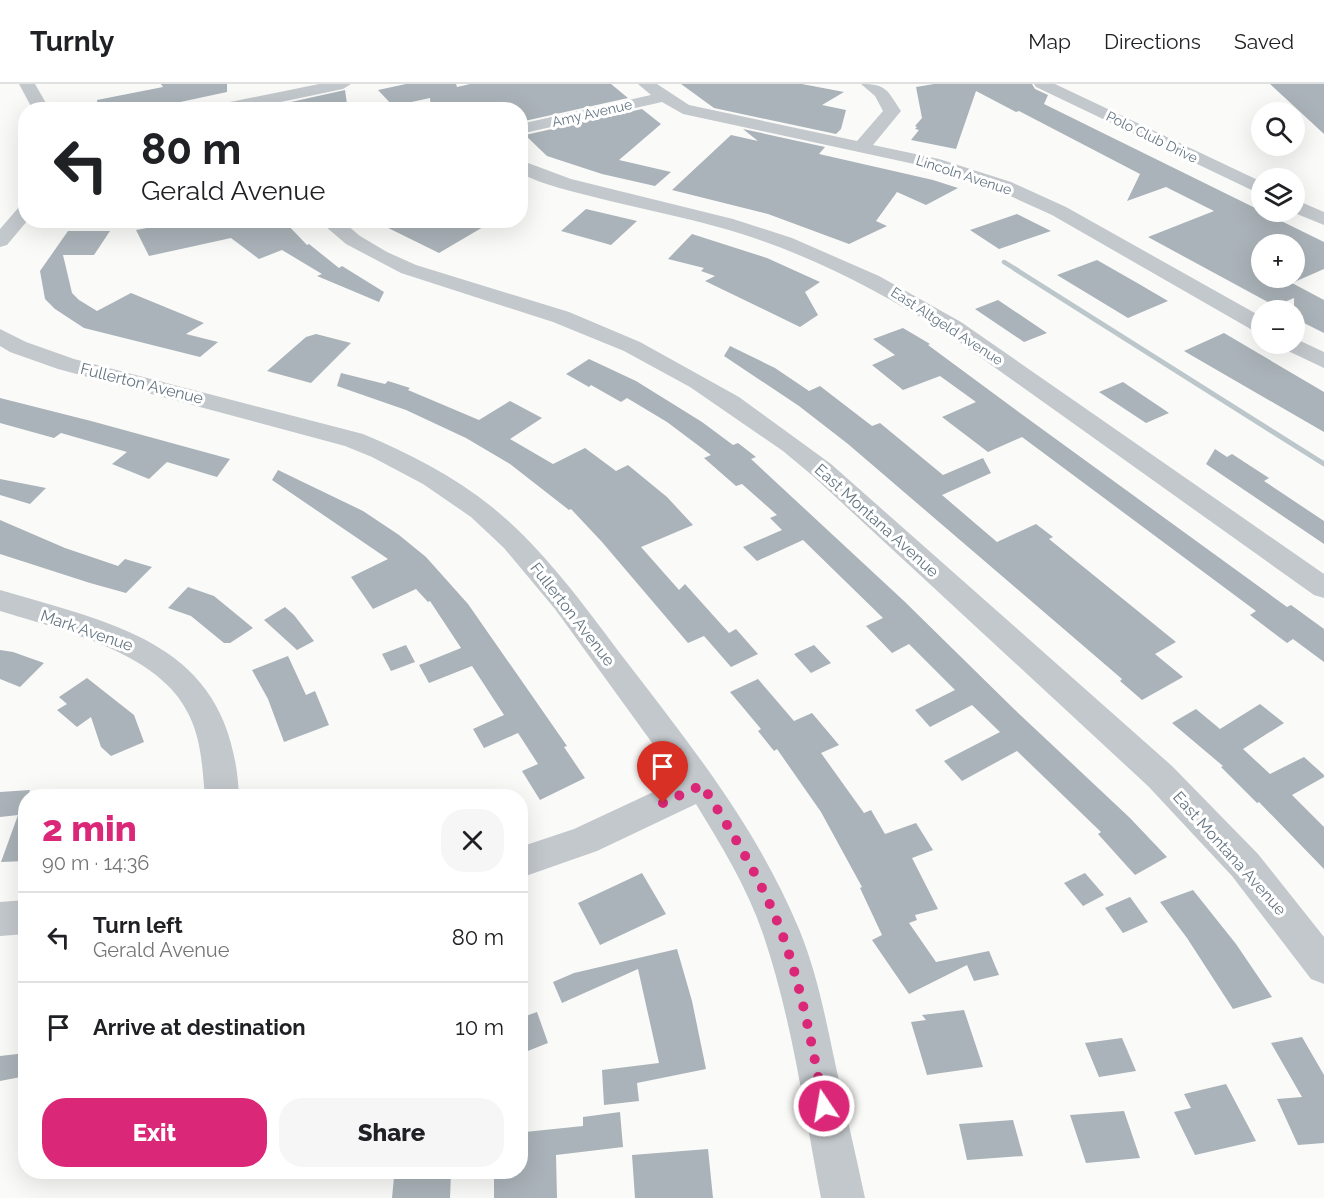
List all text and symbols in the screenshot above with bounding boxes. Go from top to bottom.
text: Turnly [30,25,114,58]
text: Map [1028,29,1071,54]
text: Directions [1104,29,1201,54]
text: Saved [1234,29,1294,54]
street label: Amy Avenue [550,96,634,130]
map controls [1251,102,1305,354]
button: search [1251,102,1305,156]
street label: Polo Club Drive [1104,108,1200,166]
text: 80 m [141,125,241,174]
icon: left [42,126,120,204]
street label: Lincoln Avenue [914,152,1014,198]
button: layers [1251,168,1305,222]
text: Gerald Avenue [141,175,325,206]
button: + [1251,234,1305,288]
street label: East Altgeld Avenue [888,284,1006,368]
button: − [1251,300,1305,354]
street label: Fullerton Avenue [78,359,205,408]
street label: East Montana Avenue [811,460,943,581]
street label: Fullerton Avenue [526,559,619,670]
street label: Mark Avenue [38,606,136,655]
pin [637,741,688,803]
icon: arrive [646,750,679,783]
street label: East Montana Avenue [1169,787,1290,919]
text: 2 min [42,807,137,849]
button: close [441,809,504,872]
text: 90 m · 14:36 [42,851,149,875]
text: Turn left [93,912,183,938]
icon: left [42,921,75,954]
text: 80 m [452,924,504,950]
text: Gerald Avenue [93,938,229,962]
icon: arrive [42,1011,75,1044]
text: Arrive at destination [93,1014,306,1040]
text: 10 m [455,1014,504,1040]
position arrow [792,1074,856,1138]
button: Exit [42,1098,267,1167]
button: Share [279,1098,504,1167]

